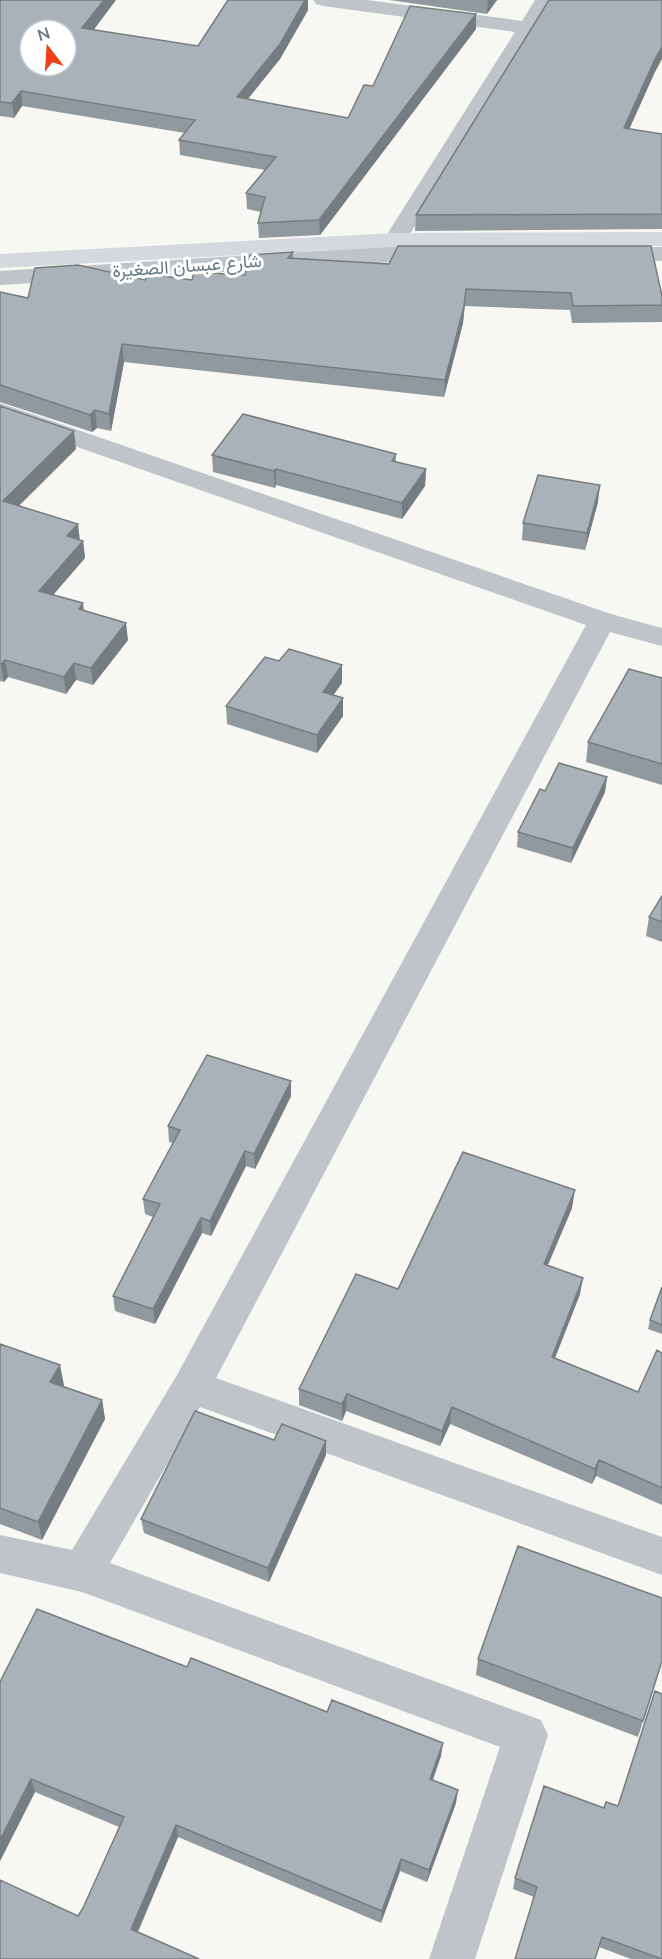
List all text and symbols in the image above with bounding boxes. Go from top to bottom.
north arrow [18,18,78,78]
text: N [35,22,52,45]
street label: شارع عبسان الصغيرة [112,249,262,283]

